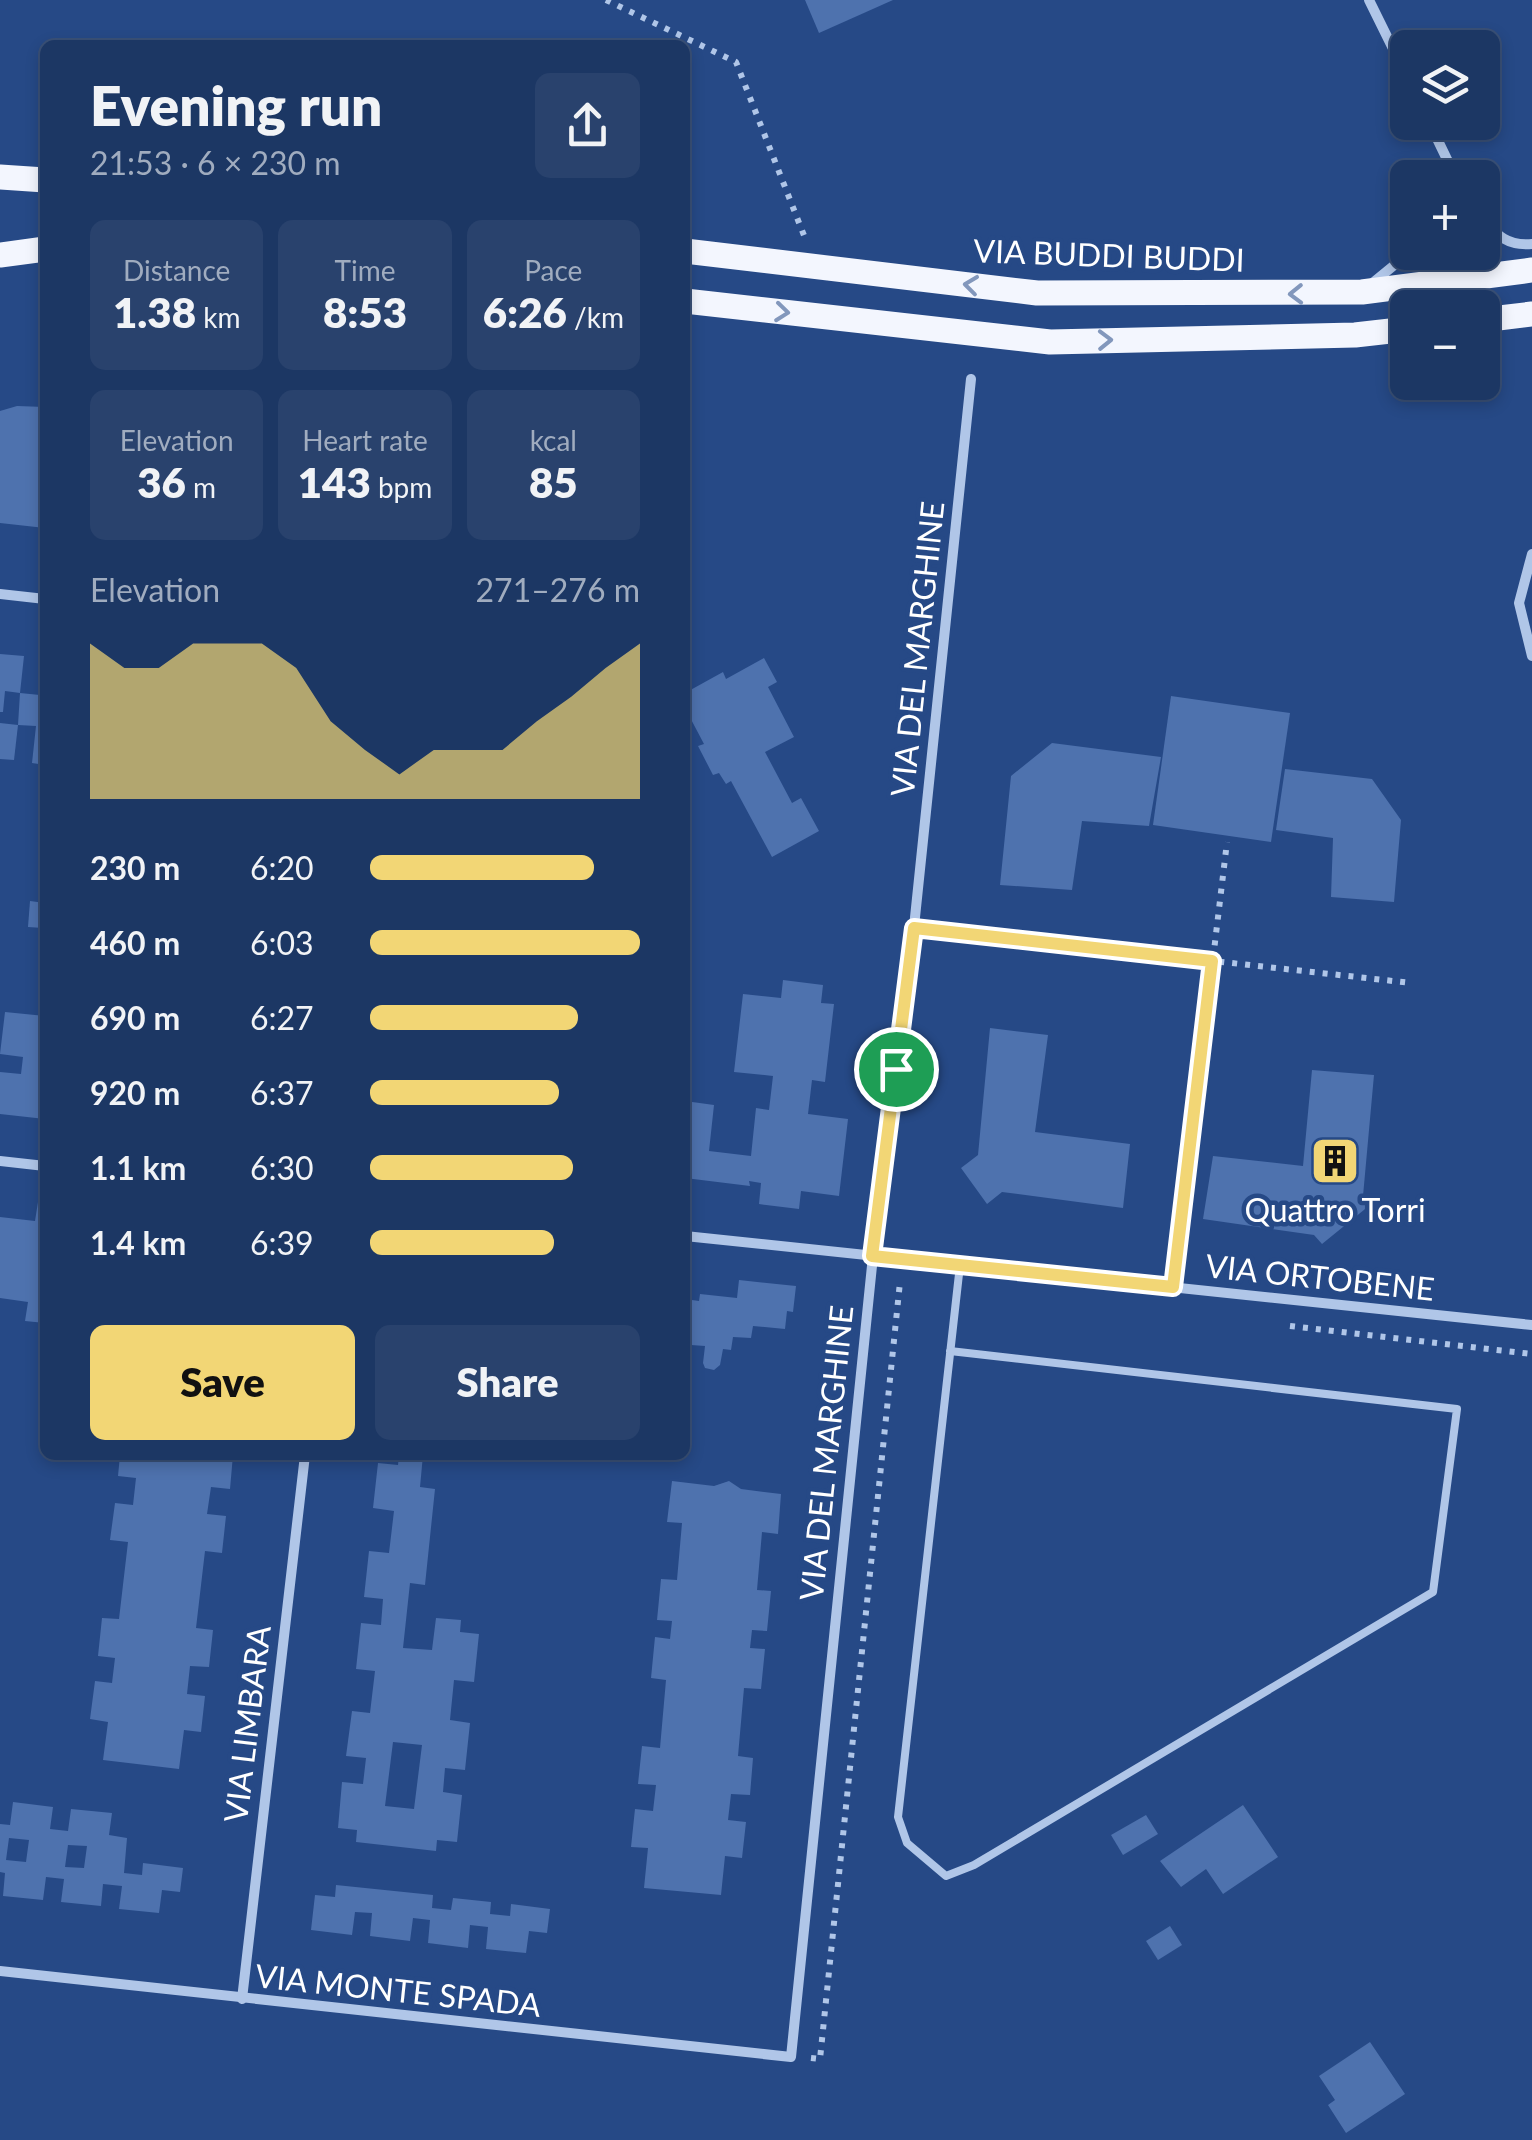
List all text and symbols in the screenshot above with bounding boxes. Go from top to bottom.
map controls [1390,30,1500,400]
button: layers [1390,30,1500,140]
text: Evening run [90,72,382,138]
button: share [535,73,640,178]
text: 21:53 · 6 × 230 m [90,143,341,182]
button: + [1390,160,1500,270]
street label: VIA BUDDI BUDDI [973,230,1245,279]
text: Distance [123,253,230,287]
text: Time [335,253,395,287]
text: Pace [524,253,582,287]
one-way arrow [963,276,980,297]
one-way arrow [1287,283,1303,304]
text: 1.38 [113,287,196,337]
text: 8:53 [323,287,407,337]
text: 6:26 [483,287,567,337]
button: − [1390,290,1500,400]
text: km [196,300,240,334]
text: /km [567,300,624,334]
one-way arrow [774,301,790,322]
one-way arrow [1098,330,1114,351]
text: Elevation [120,423,234,457]
text: Heart rate [302,423,428,457]
text: kcal [530,423,577,457]
text: 36 [137,457,186,507]
text: 143 [298,457,371,507]
text: 85 [529,457,578,507]
text: m [186,470,216,504]
text: bpm [371,470,432,504]
street label: VIA DEL MARGHINE [882,499,951,798]
text: Elevation [90,570,220,609]
text: 271–276 m [476,570,640,609]
text: 230 m [90,848,180,887]
text: 6:20 [250,848,314,887]
text: 460 m [90,923,180,962]
text: 6:03 [250,923,314,962]
text: 690 m [90,998,180,1037]
text: 6:27 [250,998,314,1037]
pin [854,1027,939,1112]
icon: arrive [869,1042,924,1097]
text: 920 m [90,1073,180,1112]
text: 6:37 [250,1073,314,1112]
building icon: Quattro Torri [1309,1135,1361,1187]
text: 1.1 km [90,1148,186,1187]
text: 6:30 [250,1148,314,1187]
place label: Quattro Torri [1244,1190,1426,1229]
text: 1.4 km [90,1223,186,1262]
text: 6:39 [250,1223,314,1262]
street label: VIA ORTOBENE [1204,1245,1437,1308]
street label: VIA DEL MARGHINE [791,1303,860,1602]
button: Save [90,1325,355,1440]
button: Share [375,1325,640,1440]
street label: VIA LIMBARA [215,1623,278,1825]
street label: VIA MONTE SPADA [254,1955,543,2024]

